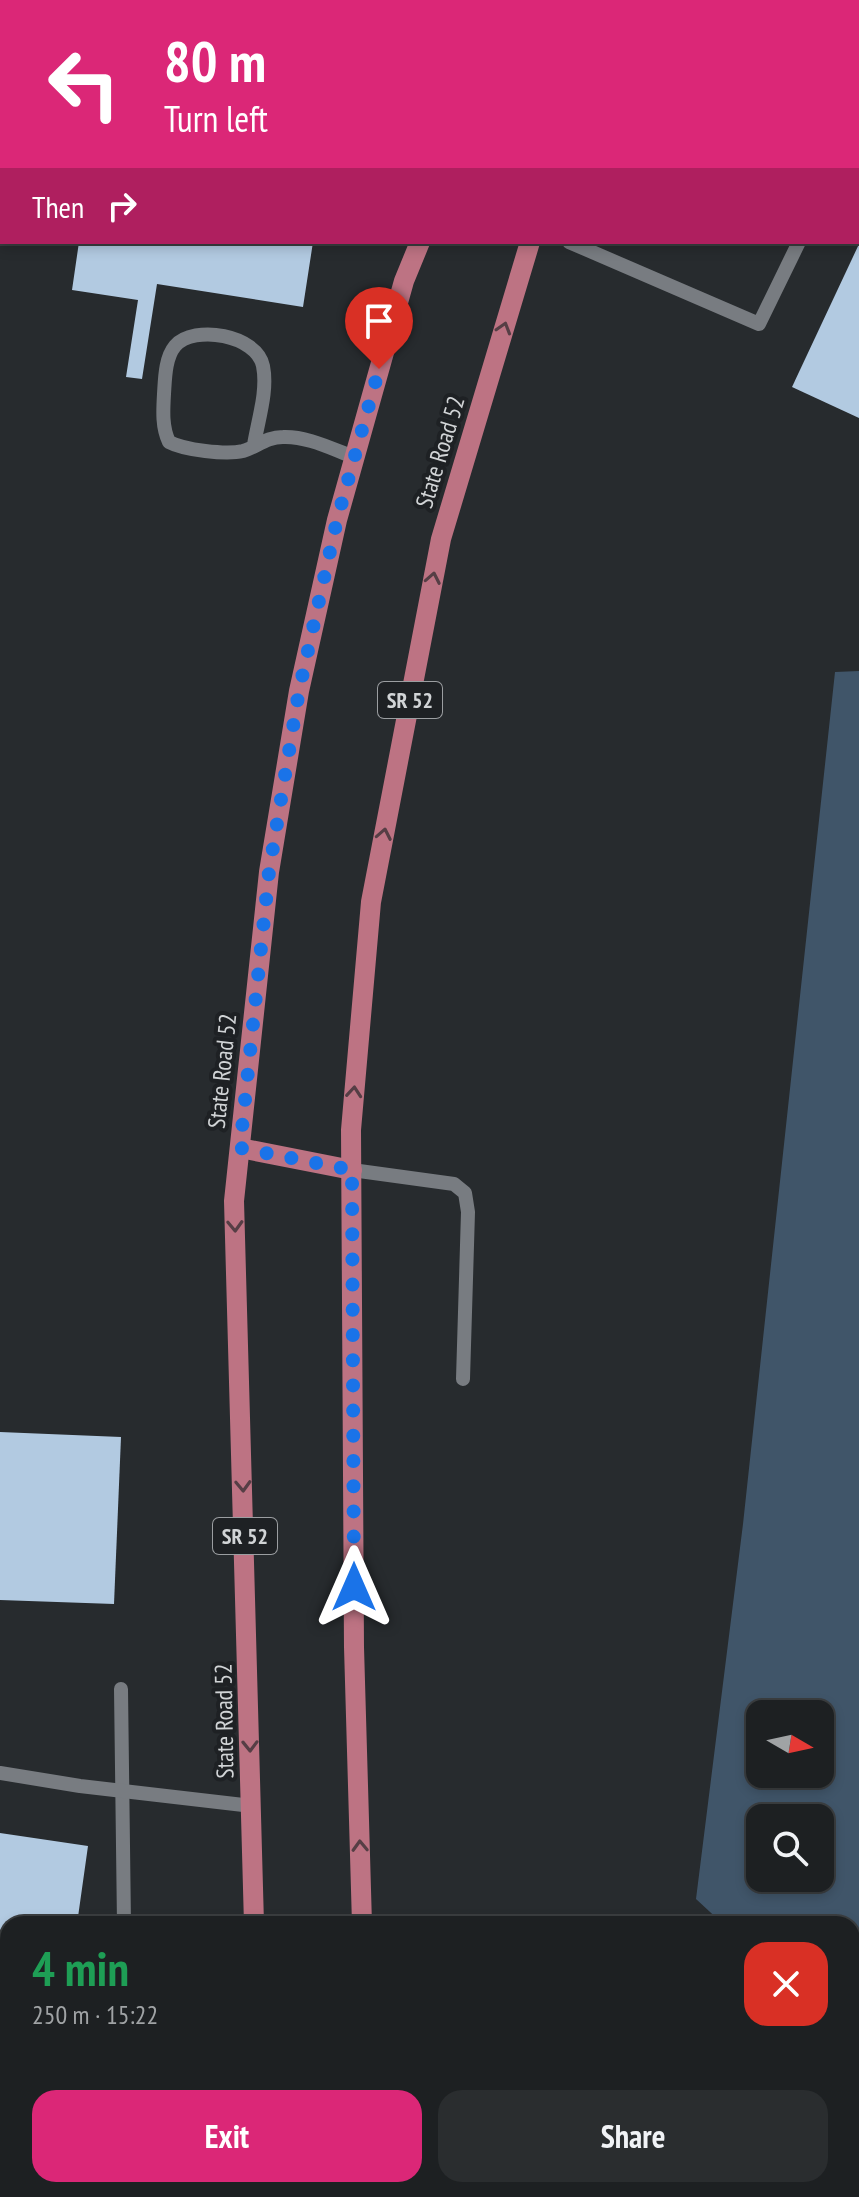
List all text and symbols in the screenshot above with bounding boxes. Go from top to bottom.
text: 80 m [164,25,266,97]
icon: left [32,32,136,136]
text: Turn left [164,95,268,142]
icon: right [100,184,144,228]
text: Then [32,187,84,226]
pin [345,287,413,369]
icon: arrive [357,299,401,343]
one-way arrow [495,322,511,336]
street label: State Road 52 [408,392,472,512]
one-way arrow [424,572,441,585]
road number: SR 52 [378,682,442,718]
one-way arrow [375,827,392,841]
street label: State Road 52 [201,1012,243,1130]
one-way arrow [345,1085,362,1098]
one-way arrow [226,1220,243,1233]
one-way arrow [234,1480,252,1493]
road number: SR 52 [213,1518,277,1554]
position arrow [312,1545,396,1629]
street label: State Road 52 [207,1663,241,1779]
north arrow [746,1700,834,1788]
map controls [746,1700,834,1892]
one-way arrow [242,1740,259,1753]
button: search [746,1804,834,1892]
one-way arrow [351,1839,368,1852]
text: 4 min [32,1937,129,1999]
button: close [744,1942,828,2026]
text: 250 m · 15:22 [32,1998,158,2031]
button: Exit [32,2090,422,2182]
button: Share [438,2090,828,2182]

